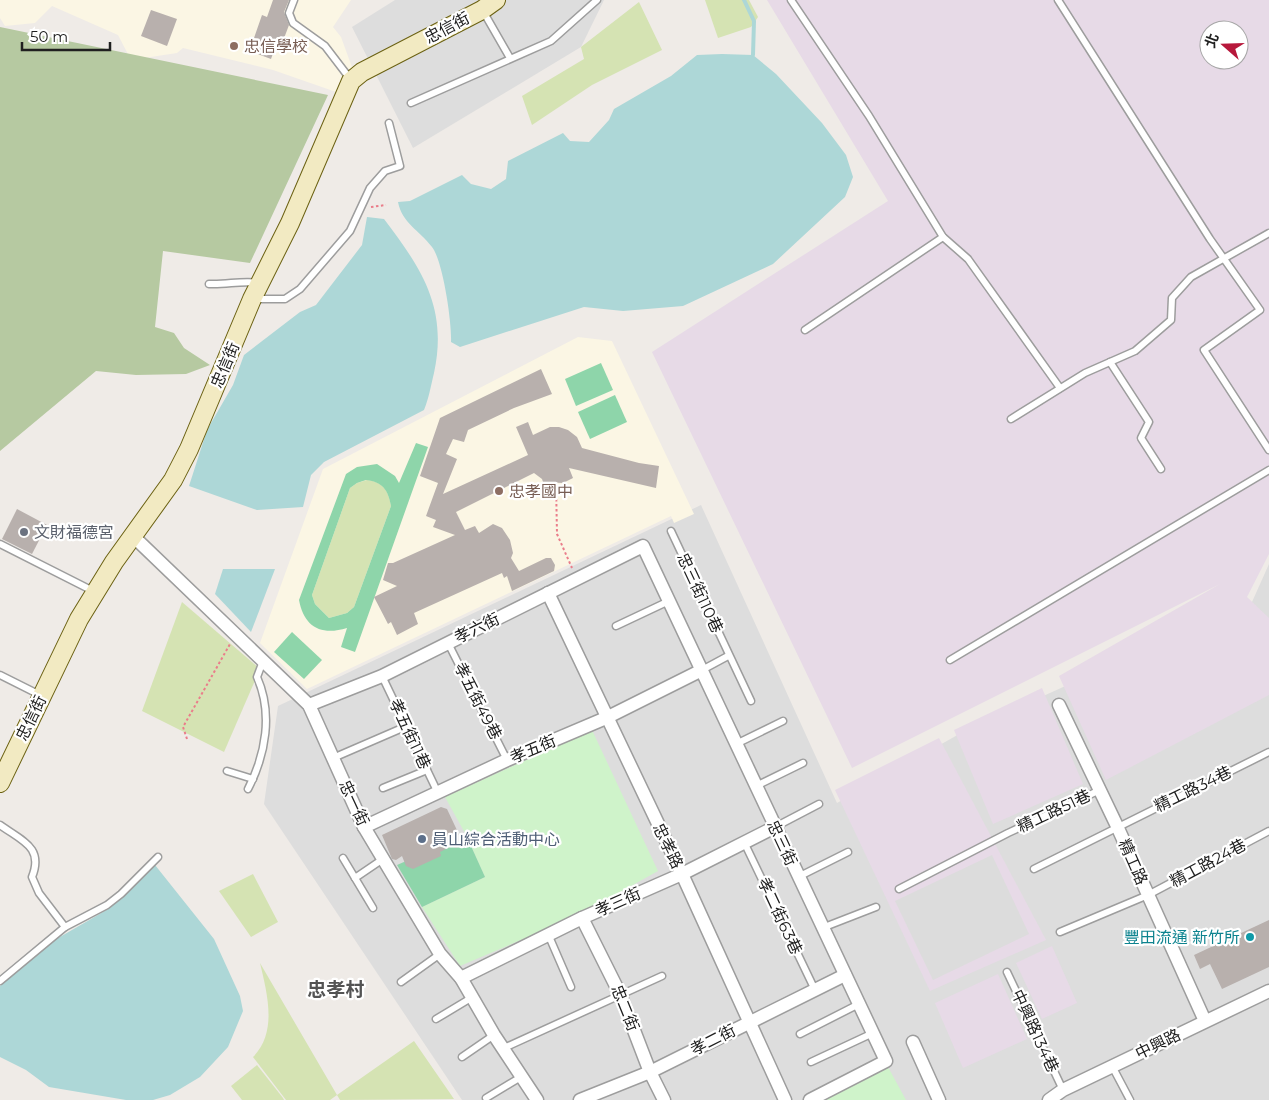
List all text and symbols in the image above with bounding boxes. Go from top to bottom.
street label: 忠信街 [421,8,473,48]
scale bar [22,20,110,52]
north arrow [1199,20,1249,70]
text: 50 m [30,27,68,46]
text: 北 [1201,31,1223,50]
place label: 忠信學校 [244,37,308,56]
marker: 忠信學校 [228,40,240,52]
street label: 忠信街 [207,339,243,391]
place label: 忠孝國中 [509,482,573,501]
marker: 忠孝國中 [493,485,505,497]
place label: 文財福德宮 [34,523,114,542]
marker: 文財福德宮 [18,526,30,538]
street label: 忠三街110巷 [673,550,727,636]
street label: 孝六街 [451,609,503,647]
street label: 孝五街49巷 [450,659,506,743]
street label: 忠信街 [12,692,50,744]
street label: 孝五街11巷 [385,696,435,772]
street label: 孝五街 [507,731,559,767]
street label: 精工路34巷 [1151,762,1235,816]
street label: 忠一街 [335,777,373,829]
street label: 精工路51巷 [1014,786,1094,836]
street label: 忠三街 [763,817,801,869]
street label: 忠孝路 [649,820,687,872]
place label: 員山綜合活動中心 [432,830,560,849]
marker: 員山綜合活動中心 [416,833,428,845]
street label: 精工路24巷 [1167,835,1249,891]
street label: 精工路 [1115,836,1151,888]
street label: 孝二街63巷 [754,874,806,958]
street label: 孝三街 [592,884,644,920]
place label: 豐田流通 新竹所 [1124,928,1240,947]
marker: 豐田流通 新竹所 [1244,931,1256,943]
district label: 忠孝村 [307,978,365,1001]
street label: 忠二街 [607,982,643,1034]
street label: 中興路134巷 [1008,986,1062,1076]
street label: 孝二街 [687,1021,739,1059]
street label: 中興路 [1132,1025,1184,1063]

